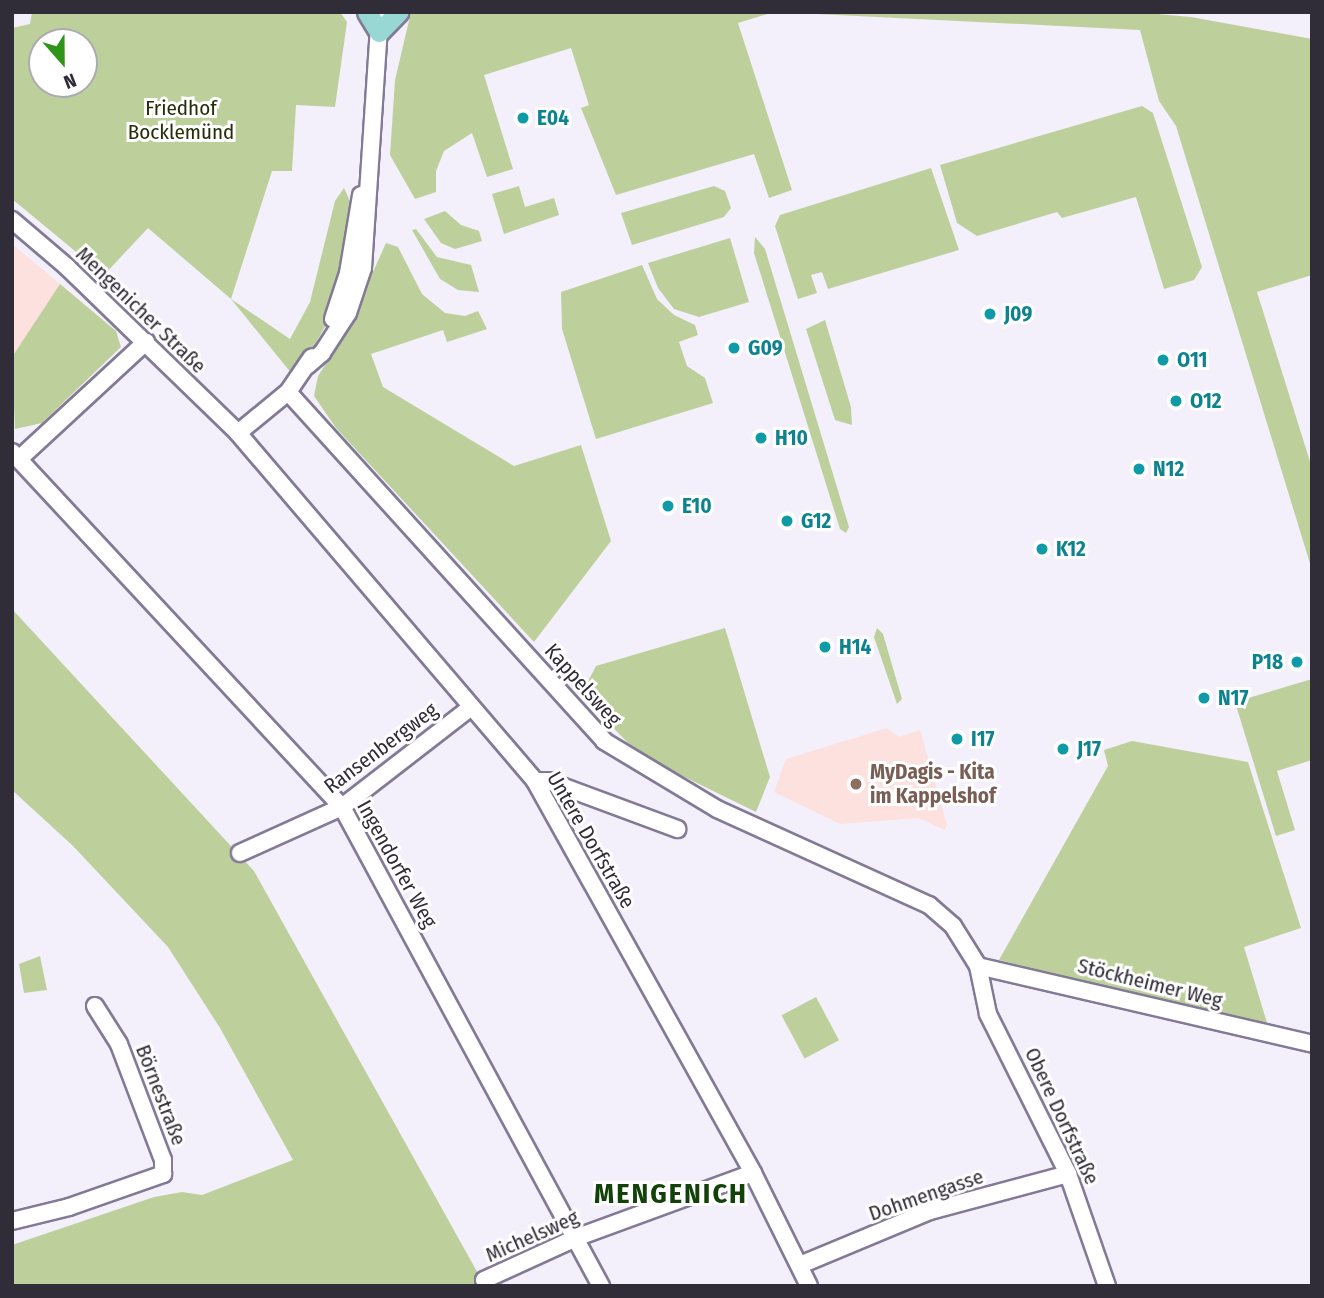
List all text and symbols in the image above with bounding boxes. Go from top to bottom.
north arrow [28,28,98,98]
text: N [61,68,79,94]
park label: Friedhof Bocklemünd [128,95,234,145]
place label: E04 [537,105,569,131]
marker: E04 [515,110,531,126]
street label: Mengenicher Straße [71,241,211,379]
place label: J09 [1004,301,1032,327]
marker: J09 [982,306,998,322]
place label: G09 [748,335,783,361]
marker: G09 [726,340,742,356]
place label: O11 [1177,347,1207,373]
marker: O11 [1155,352,1171,368]
place label: O12 [1190,388,1222,414]
marker: O12 [1168,393,1184,409]
place label: H10 [775,425,808,451]
marker: H10 [753,430,769,446]
place label: N12 [1153,456,1184,482]
marker: N12 [1131,461,1147,477]
place label: E10 [682,493,712,519]
marker: E10 [660,498,676,514]
place label: G12 [801,508,831,534]
marker: G12 [779,513,795,529]
place label: K12 [1056,536,1086,562]
marker: K12 [1034,541,1050,557]
place label: H14 [839,634,871,660]
street label: Kappelsweg [539,639,627,731]
marker: H14 [817,639,833,655]
place label: P18 [1252,649,1283,675]
marker: P18 [1289,654,1305,670]
place label: N17 [1218,685,1248,711]
marker: N17 [1196,690,1212,706]
street label: Ransenbergweg [319,697,443,799]
place label: I17 [971,726,994,752]
marker: I17 [949,731,965,747]
place label: J17 [1077,736,1101,762]
marker: J17 [1055,741,1071,757]
place label: MyDagis - Kita im Kappelshof [870,759,996,809]
street label: Untere Dorfstraße [542,767,640,913]
marker: MyDagis - Kita im Kappelshof [848,776,864,792]
street label: Ingendorfer Weg [352,796,442,932]
street label: Stöckheimer Weg [1075,953,1225,1013]
street label: Börnestraße [130,1041,192,1149]
street label: Obere Dorfstraße [1019,1044,1105,1188]
street label: Dohmengasse [865,1164,987,1226]
district label: MENGENICH [595,1177,747,1211]
street label: Michelsweg [482,1204,582,1268]

